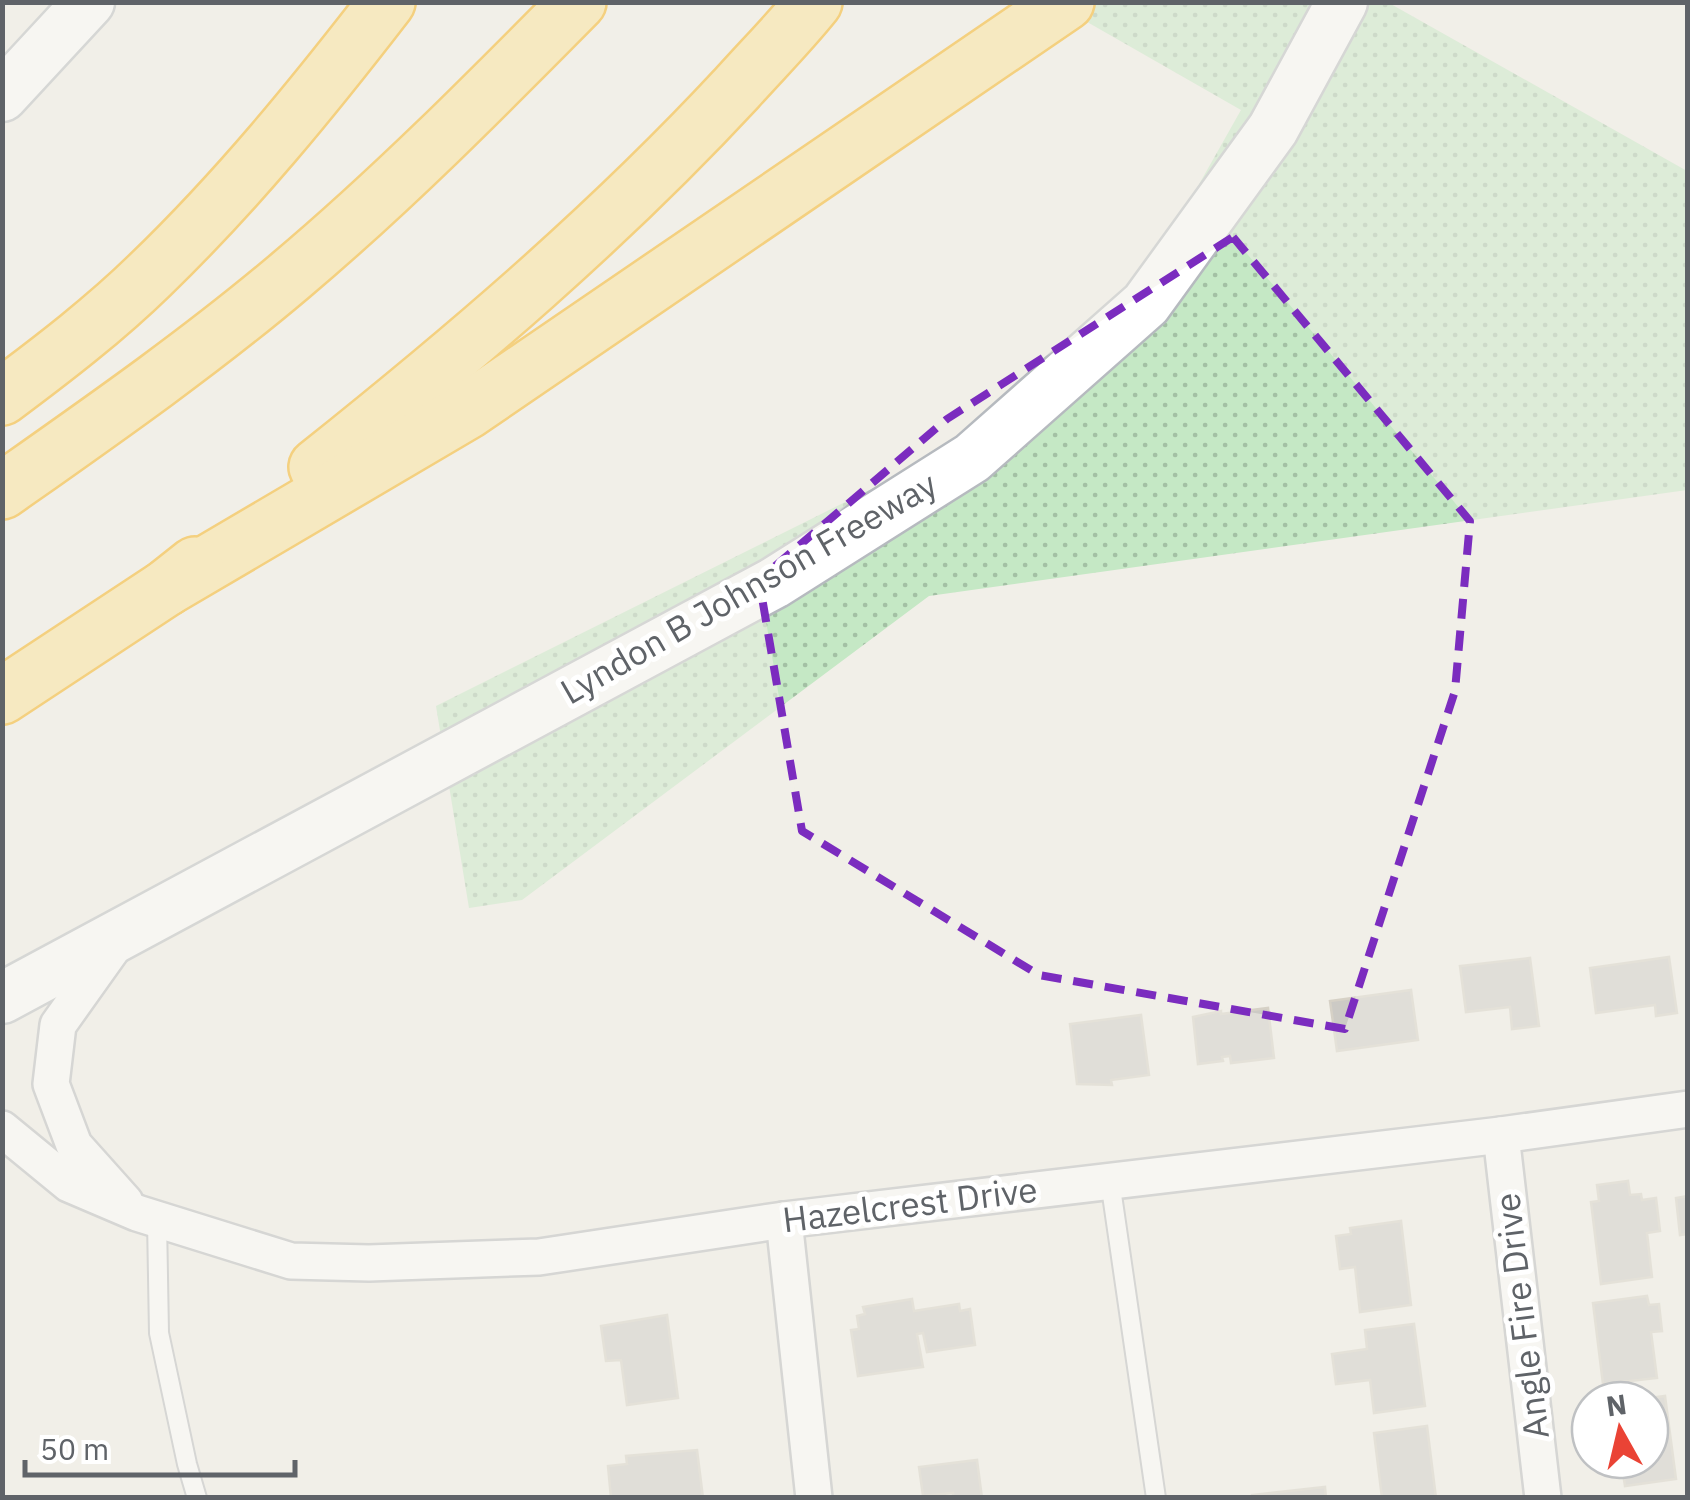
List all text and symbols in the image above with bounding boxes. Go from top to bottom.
street label: Lyndon B Johnson Freeway [552,460,945,714]
street label: Hazelcrest Drive [780,1166,1040,1242]
street label: Angle Fire Drive [1483,1190,1559,1442]
north arrow [1570,1380,1670,1480]
text: N [1604,1385,1629,1424]
scale bar [25,1415,295,1477]
text: 50 m [40,1429,109,1468]

